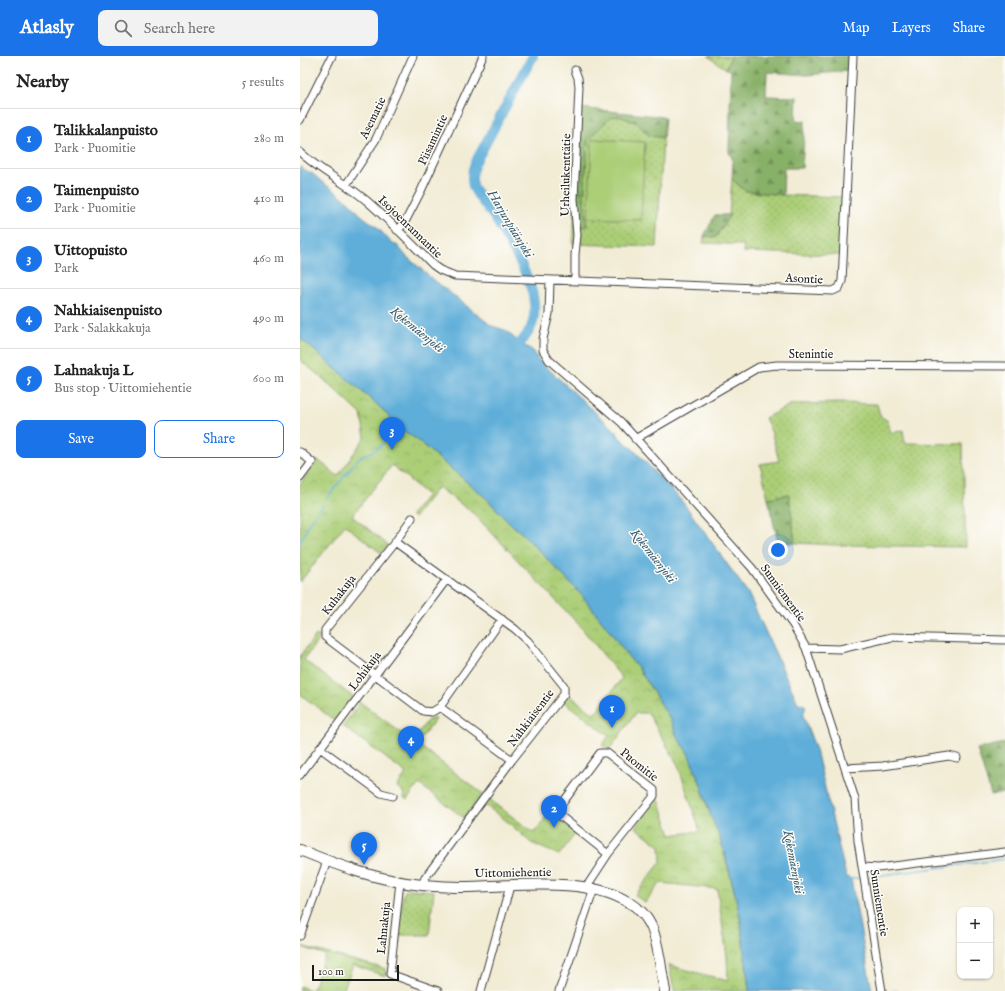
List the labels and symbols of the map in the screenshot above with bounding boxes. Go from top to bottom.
street label: Asematie [356,94,390,142]
street label: Piisamintie [415,112,451,168]
street label: Urheilukenttätie [558,133,574,217]
water label: Harjunpäänjoki [482,186,538,262]
street label: Isojoenrannantie [375,193,446,262]
street label: Asontie [784,270,824,288]
water label: Kokemäenjoki [386,302,448,358]
street label: Stenintie [789,347,834,362]
pin: 3 [379,417,405,450]
water label: Kokemäenjoki [626,524,680,588]
your location [768,540,788,560]
street label: Sunniementie [757,561,809,625]
street label: Kuhakuja [319,571,360,618]
street label: Lohikuja [345,648,385,694]
street label: Nahkiaisentie [504,686,558,750]
pin: 1 [599,695,625,728]
pin: 4 [398,726,424,759]
street label: Puomitie [617,745,662,785]
pin: 2 [541,795,567,828]
water label: Kokemäenjoki [778,828,808,897]
pin: 5 [351,832,377,865]
street label: Uittomiehentie [474,865,552,881]
street label: Sunniementie [866,868,892,938]
street label: Lahnakuja [374,900,394,955]
scale bar [312,963,399,982]

